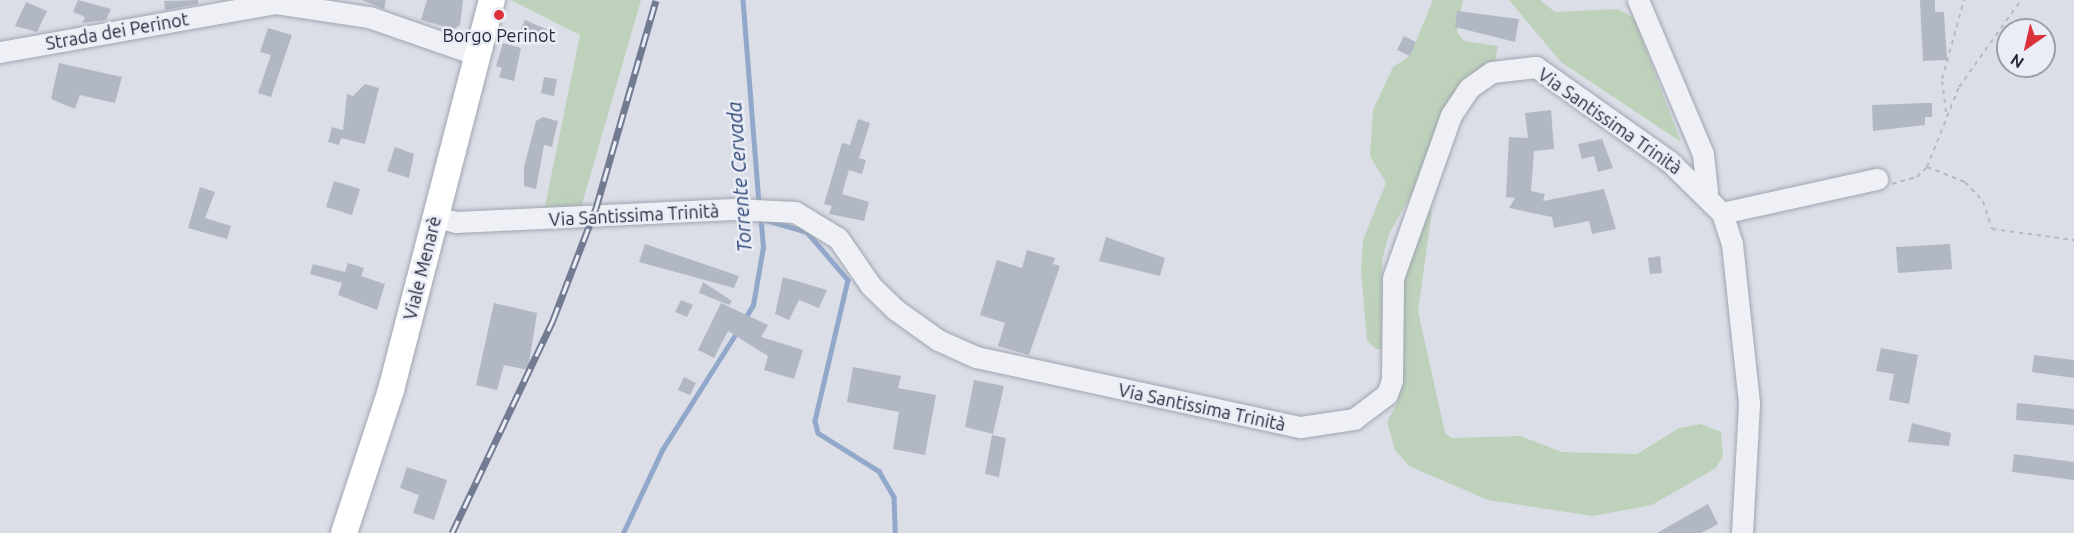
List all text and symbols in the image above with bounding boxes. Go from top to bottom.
street label: Strada dei Perinot [44,8,190,54]
marker: Borgo Perinot [492,8,506,22]
north arrow [1996,18,2056,78]
place label: Borgo Perinot [442,24,556,46]
text: N [2007,50,2027,72]
street label: Via Santissima Trinità [1534,63,1686,179]
water label: Torrente Cervada [722,101,756,253]
street label: Via Santissima Trinità [548,200,720,230]
street label: Viale Menarè [399,214,445,322]
street label: Via Santissima Trinità [1116,379,1288,435]

